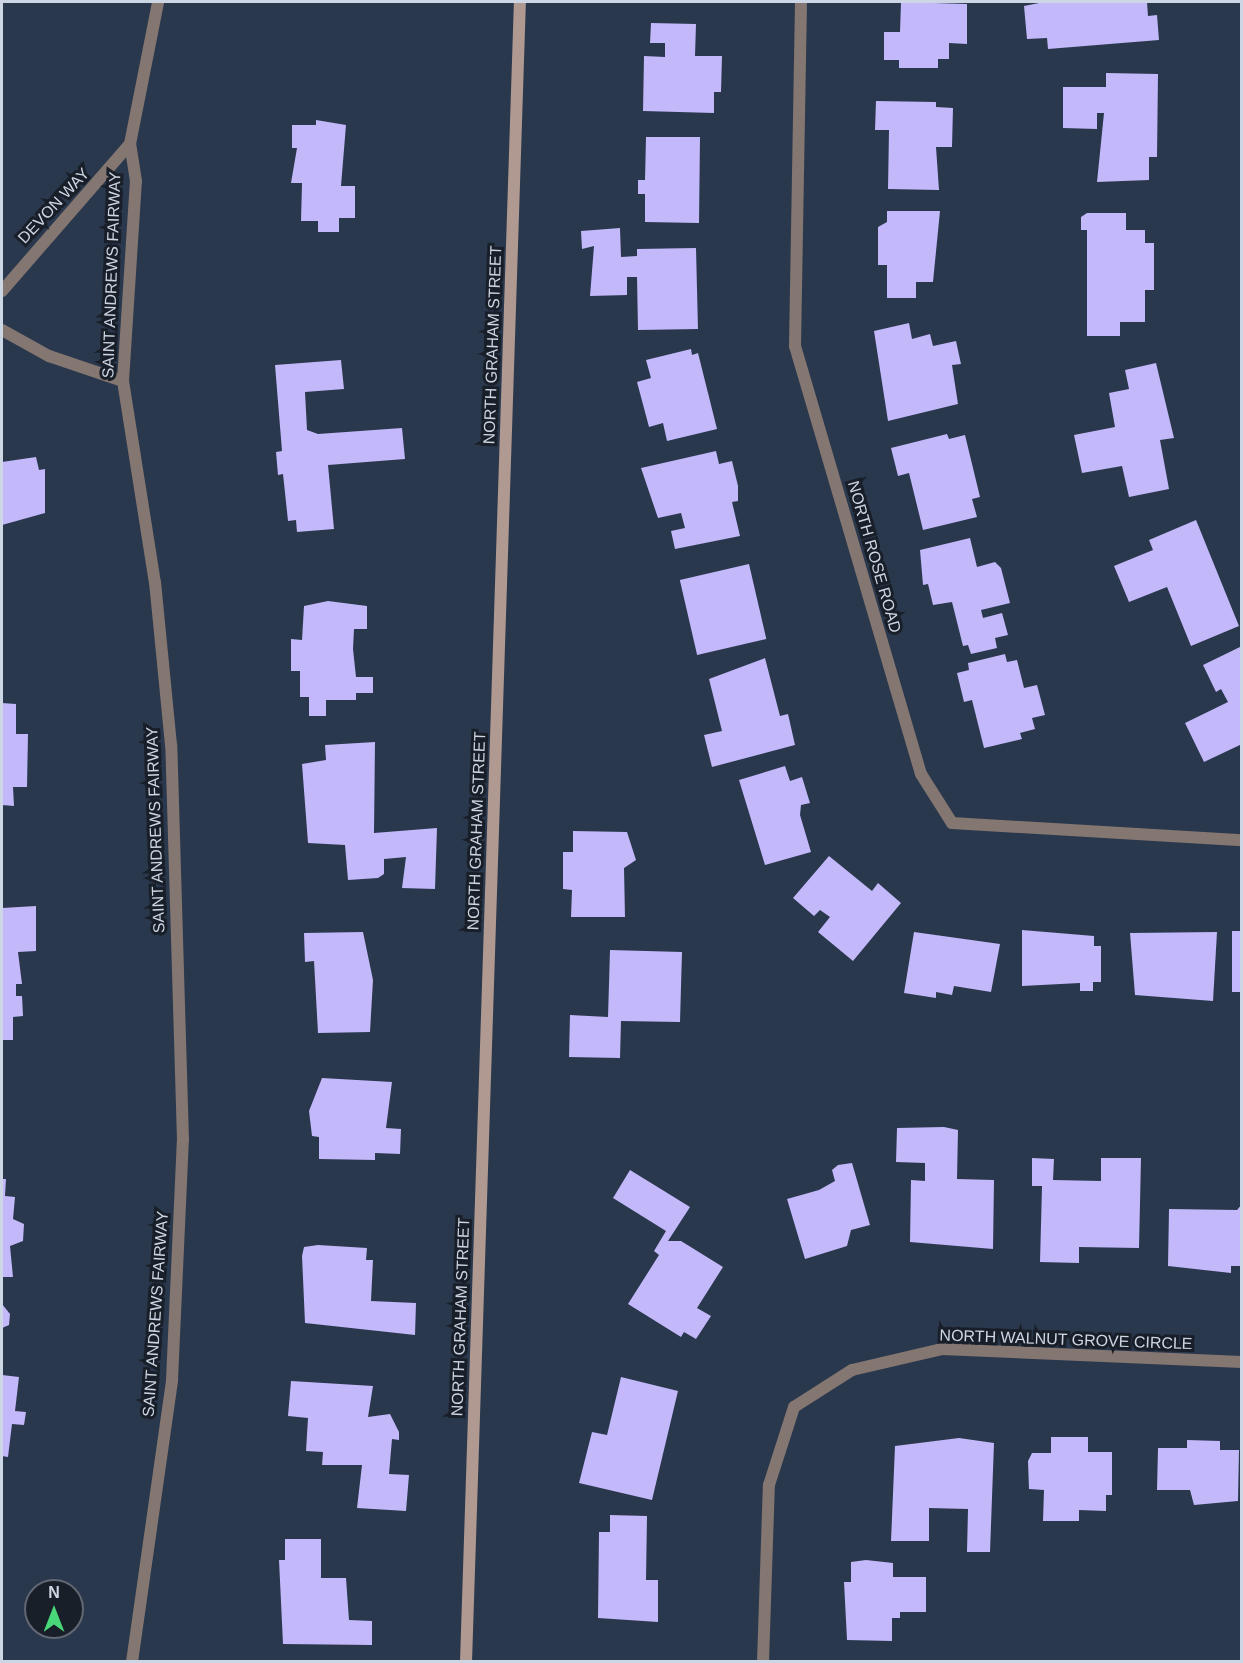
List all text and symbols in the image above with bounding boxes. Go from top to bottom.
street label: DEVON WAY [14,164,94,248]
street label: SAINT ANDREWS FAIRWAY [99,171,125,379]
street label: NORTH GRAHAM STREET [480,245,506,445]
street label: NORTH ROSE ROAD [843,479,905,635]
street label: SAINT ANDREWS FAIRWAY [143,726,169,934]
street label: NORTH GRAHAM STREET [464,731,490,931]
street label: SAINT ANDREWS FAIRWAY [139,1210,173,1418]
street label: NORTH GRAHAM STREET [448,1217,474,1417]
street label: NORTH WALNUT GROVE CIRCLE [939,1326,1193,1354]
north arrow [24,1579,84,1639]
text: N [48,1584,60,1601]

